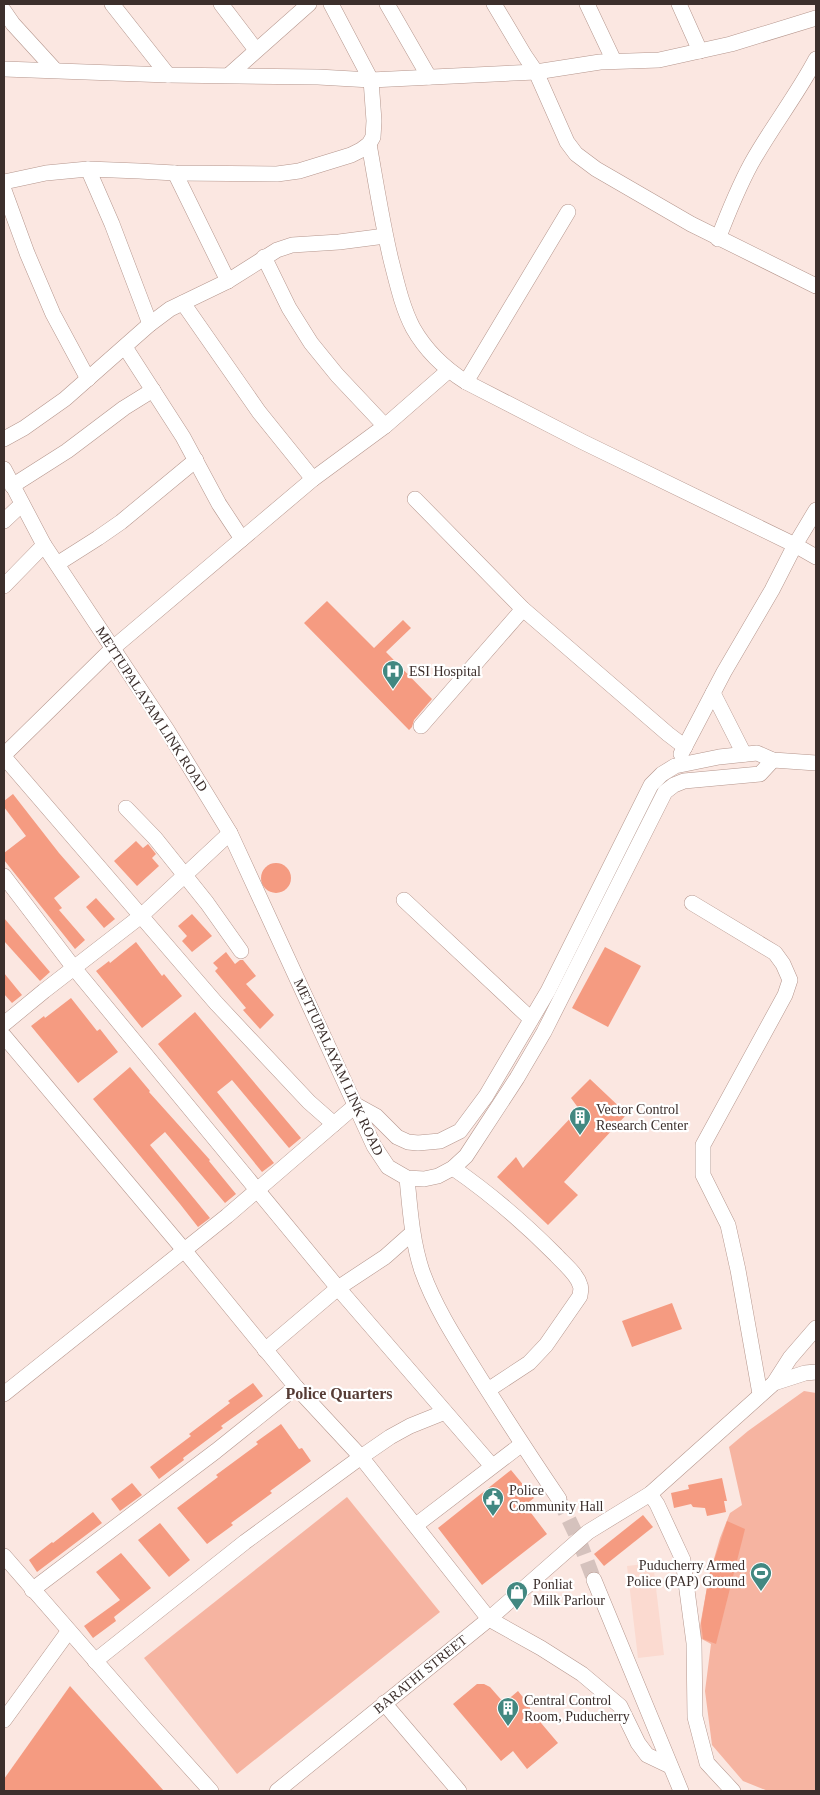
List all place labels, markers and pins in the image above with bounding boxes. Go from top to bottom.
hospital icon: ESI Hospital [381,659,405,690]
place label: ESI Hospital [409,664,481,679]
place label: Vector Control Research Center [596,1102,688,1133]
building icon: Vector Control Research Center [568,1105,592,1136]
place label: Police Community Hall [509,1483,604,1514]
public building icon: Police Community Hall [481,1486,505,1517]
place label: Puducherry Armed Police (PAP) Ground [627,1558,745,1590]
sports icon: Puducherry Armed Police (PAP) Ground [749,1561,773,1592]
place label: Ponliat Milk Parlour [533,1577,605,1608]
shop icon: Ponliat Milk Parlour [505,1580,529,1611]
place label: Central Control Room, Puducherry [524,1693,630,1724]
building icon: Central Control Room, Puducherry [496,1696,520,1727]

